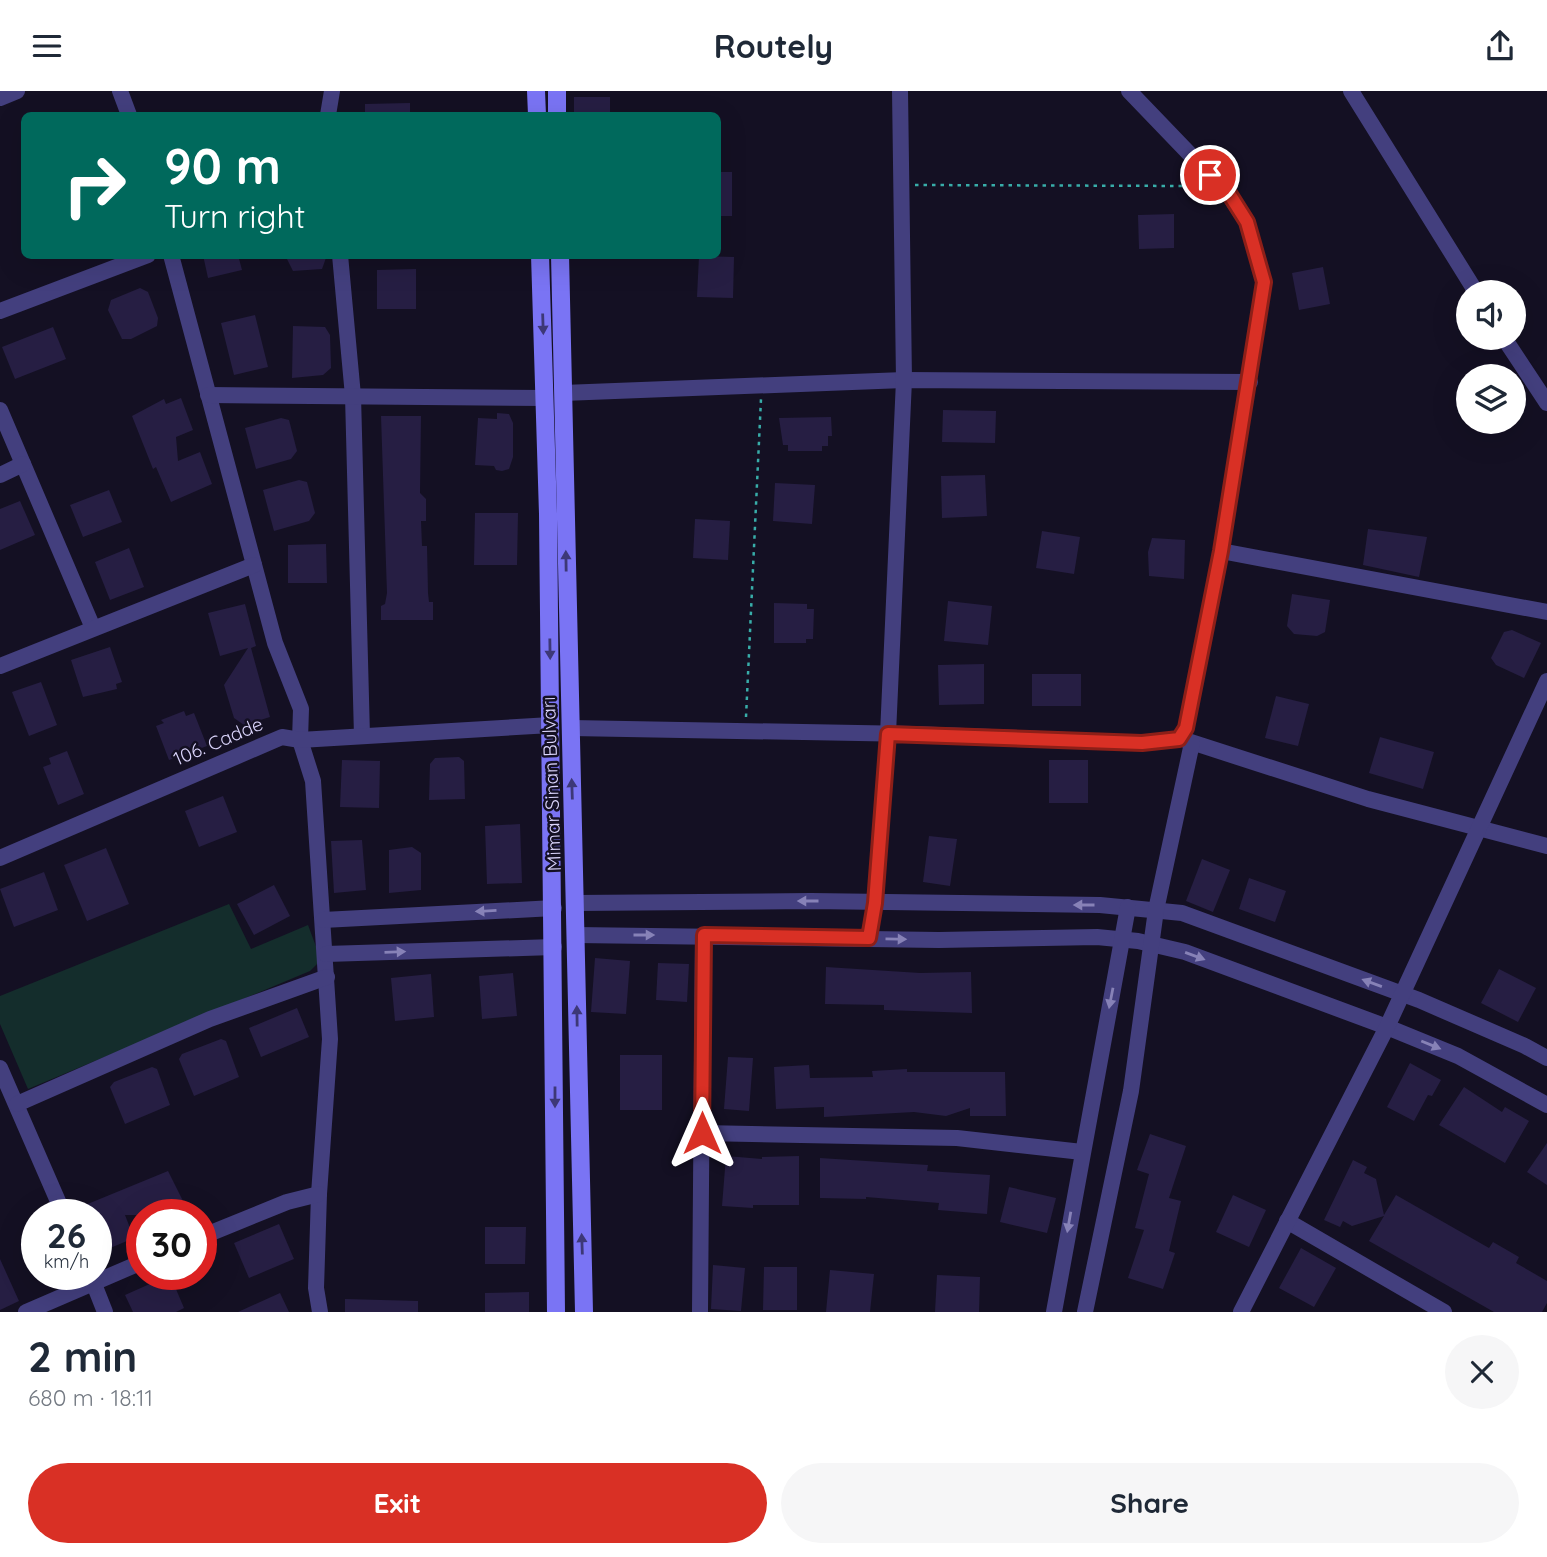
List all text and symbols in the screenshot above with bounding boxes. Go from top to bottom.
text: Routely [714,26,833,66]
icon: menu [28,27,66,65]
icon: share [1481,27,1519,65]
text: 90 m [164,135,281,196]
icon: right [49,140,140,231]
pin [1180,145,1240,205]
icon: arrive [1191,156,1229,194]
text: Turn right [164,196,305,236]
map controls [1456,280,1526,434]
button: sound [1456,280,1526,350]
one-way arrow [537,313,548,335]
button: layers [1456,364,1526,434]
one-way arrow [561,550,572,572]
one-way arrow [544,638,556,660]
street label: Mimar Sinan Bulvarı [536,696,566,872]
street label: 106. Cadde [170,711,266,771]
one-way arrow [567,778,578,800]
one-way arrow [796,895,818,907]
one-way arrow [1073,899,1095,911]
one-way arrow [474,906,496,917]
one-way arrow [634,929,656,941]
one-way arrow [885,933,907,944]
one-way arrow [384,946,406,957]
one-way arrow [1184,951,1205,962]
one-way arrow [1362,977,1383,988]
one-way arrow [1105,987,1116,1009]
one-way arrow [571,1005,583,1027]
one-way arrow [1421,1039,1442,1050]
one-way arrow [549,1086,561,1108]
position arrow [665,1096,739,1170]
speed limit sign: 30 [126,1199,217,1290]
one-way arrow [1063,1211,1074,1233]
text: 26 [47,1213,86,1257]
one-way arrow [576,1233,587,1255]
text: km/h [44,1250,89,1273]
text: 2 min [28,1330,137,1383]
button: close [1445,1335,1519,1409]
text: 680 m · 18:11 [28,1383,153,1412]
button: Exit [28,1463,767,1543]
button: Share [781,1463,1519,1543]

